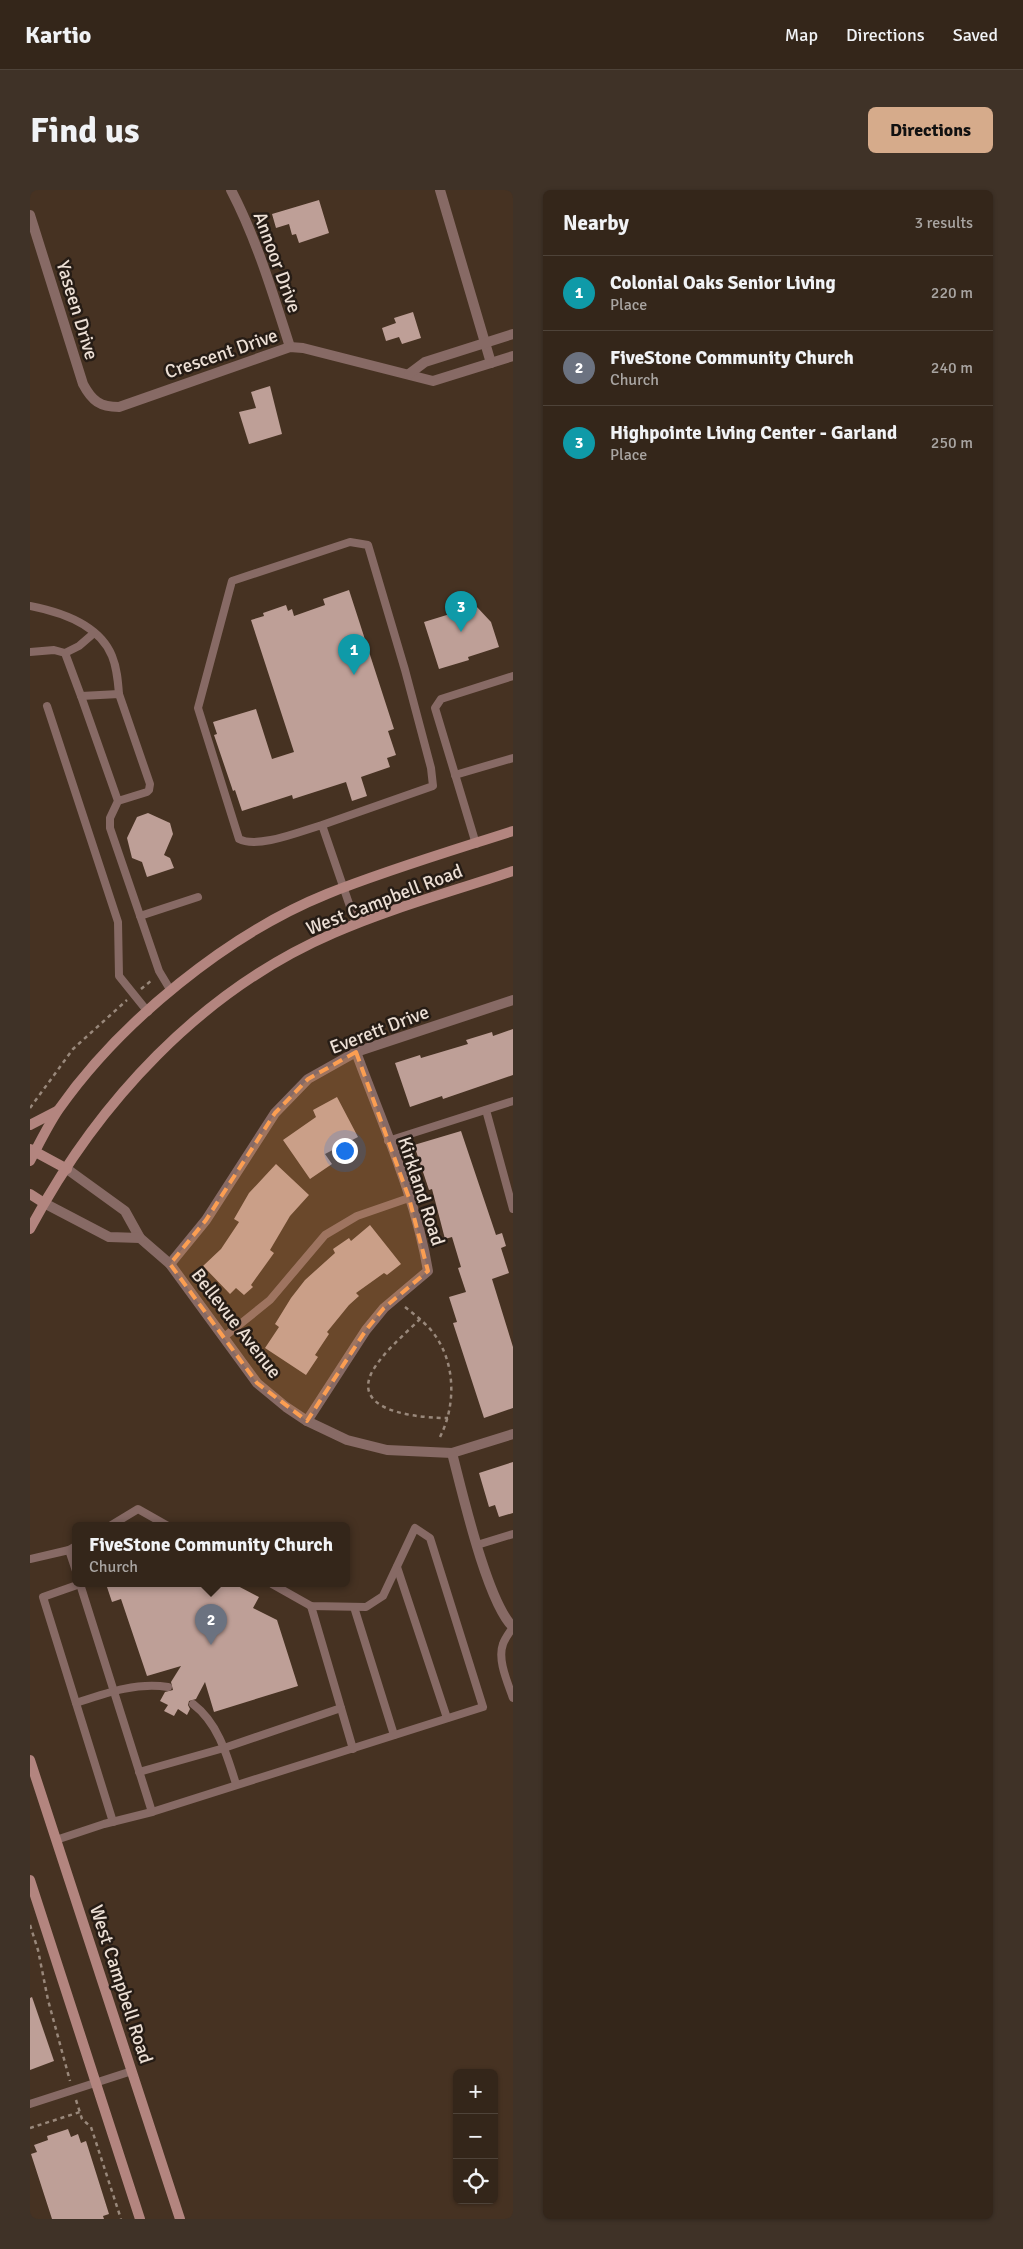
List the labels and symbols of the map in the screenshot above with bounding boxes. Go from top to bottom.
street label: Annoor Drive [248,209,306,316]
street label: Yaseen Drive [51,258,104,363]
street label: Crescent Drive [162,323,281,385]
pin: 3 [445,591,477,632]
pin: 1 [338,634,370,675]
street label: West Campbell Road [303,859,466,941]
street label: Everett Drive [326,1000,432,1060]
street label: Kirkland Road [392,1134,450,1249]
your location [332,1138,358,1164]
street label: Bellevue Avenue [186,1264,287,1383]
pin: 2 [195,1604,227,1645]
street label: West Campbell Road [84,1902,158,2067]

